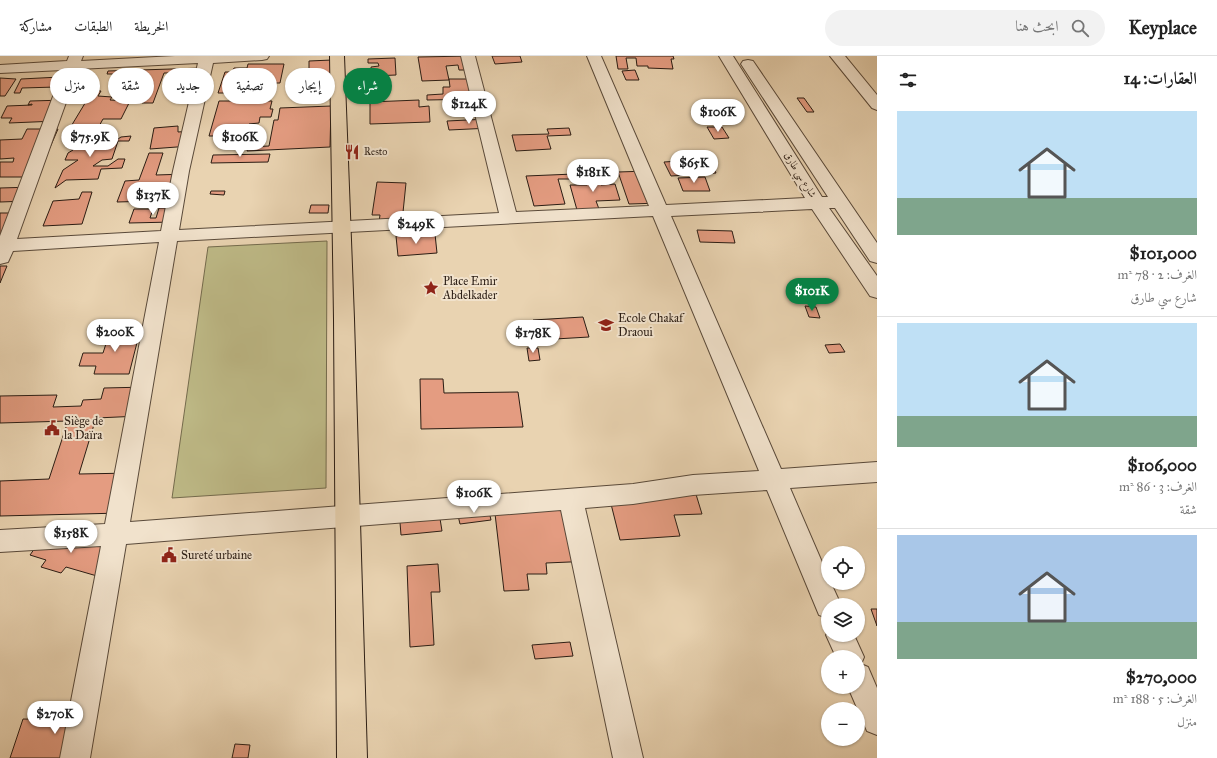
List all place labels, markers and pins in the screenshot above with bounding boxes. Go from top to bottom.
pin: $124K [441,91,497,125]
pin: $106K [690,99,746,133]
pin: $75.9K [57,124,123,158]
pin: $106K [212,124,268,158]
restaurant icon: Resto [343,143,361,161]
place label: Resto [364,146,387,158]
pin: $65K [670,150,718,184]
pin: $181K [565,159,621,193]
pin: $137K [125,182,181,216]
pin: $249K [388,211,444,245]
place label: Place Emir Abdelkader [442,274,498,302]
pin: $101K [784,278,840,312]
place icon: Place Emir Abdelkader [422,279,440,297]
place label: Ecole Chakaf Draoui [618,311,685,339]
school or university icon: Ecole Chakaf Draoui [597,316,615,334]
pin: $200K [87,319,143,353]
pin: $178K [505,320,561,354]
place label: Siège de la Daïra [64,414,103,442]
public building icon: Siège de la Daïra [43,419,61,437]
pin: $106K [446,480,502,514]
pin: $158K [43,520,99,554]
public building icon: Sureté urbaine [160,546,178,564]
place label: Sureté urbaine [181,548,252,562]
pin: $270K [27,701,83,735]

